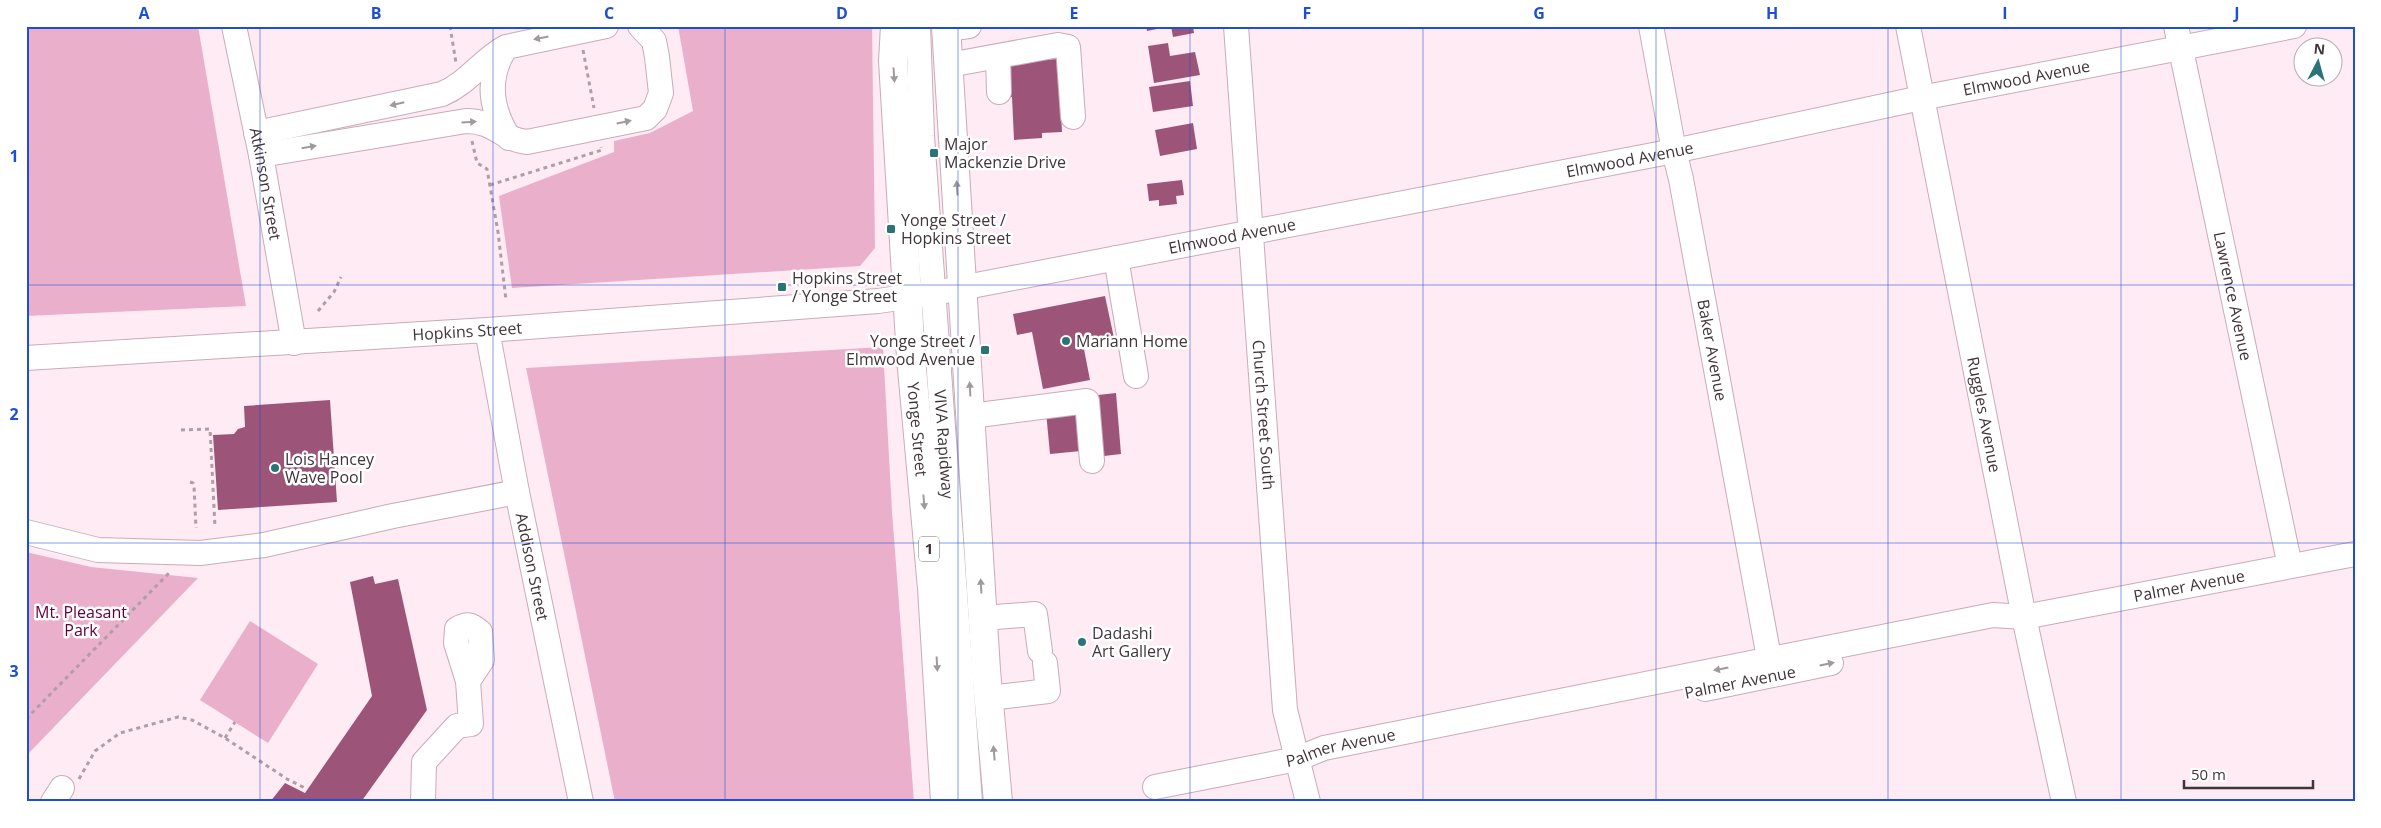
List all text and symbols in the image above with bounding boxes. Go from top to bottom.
text: A [138,2,150,24]
text: B [371,2,381,24]
text: C [604,2,614,24]
text: D [836,2,848,24]
text: E [1070,2,1079,24]
text: F [1303,2,1311,24]
text: G [1533,2,1545,24]
text: H [1766,2,1778,24]
text: I [2002,2,2008,24]
text: J [2232,2,2240,24]
one-way arrow [533,35,549,43]
north arrow [2294,38,2344,88]
text: N [2313,39,2326,59]
street label: Elmwood Avenue [1961,55,2092,101]
one-way arrow [891,67,899,83]
one-way arrow [390,100,405,108]
one-way arrow [462,117,478,125]
one-way arrow [617,118,632,126]
street label: Atkinson Street [245,126,287,242]
place label: Major Mackenzie Drive [944,133,1066,173]
street label: Elmwood Avenue [1564,136,1695,182]
one-way arrow [301,143,317,151]
text: 1 [9,145,19,167]
marker: Major Mackenzie Drive [928,147,940,159]
one-way arrow [952,179,960,195]
place label: Yonge Street / Hopkins Street [901,209,1011,249]
street label: Elmwood Avenue [1167,213,1298,259]
marker: Yonge Street / Hopkins Street [885,223,897,235]
street label: Lawrence Avenue [2209,229,2257,363]
place label: Hopkins Street / Yonge Street [792,267,902,307]
marker: Hopkins Street / Yonge Street [776,281,788,293]
street label: Baker Avenue [1692,298,1733,403]
street label: Hopkins Street [412,316,523,346]
place label: Yonge Street / Elmwood Avenue [846,330,975,370]
place label: Mariann Home [1076,330,1188,352]
marker: Mariann Home [1060,335,1072,347]
street label: Church Street South [1248,339,1280,491]
marker: Yonge Street / Elmwood Avenue [979,344,991,356]
street label: Ruggles Avenue [1962,355,2006,474]
street label: Yonge Street [902,381,933,478]
one-way arrow [965,381,973,397]
street label: VIVA Rapidway [929,389,959,501]
text: 2 [9,403,19,425]
place label: Lois Hancey Wave Pool [285,448,375,488]
marker: Lois Hancey Wave Pool [269,462,281,474]
one-way arrow [920,494,928,510]
street label: Addison Street [511,511,554,623]
road number: 1 [919,536,939,562]
street label: Palmer Avenue [2132,564,2246,607]
one-way arrow [977,578,985,594]
park label: Mt. Pleasant Park [35,601,127,641]
place label: Dadashi Art Gallery [1092,622,1172,662]
marker: Dadashi Art Gallery [1076,636,1088,648]
one-way arrow [933,656,941,672]
text: 3 [9,660,19,682]
street label: Palmer Avenue [1683,660,1797,704]
one-way arrow [1819,660,1834,668]
one-way arrow [1713,665,1729,673]
street label: Palmer Avenue [1284,723,1397,772]
one-way arrow [990,745,998,761]
scale bar [2184,758,2312,790]
text: 50 m [2191,764,2226,784]

